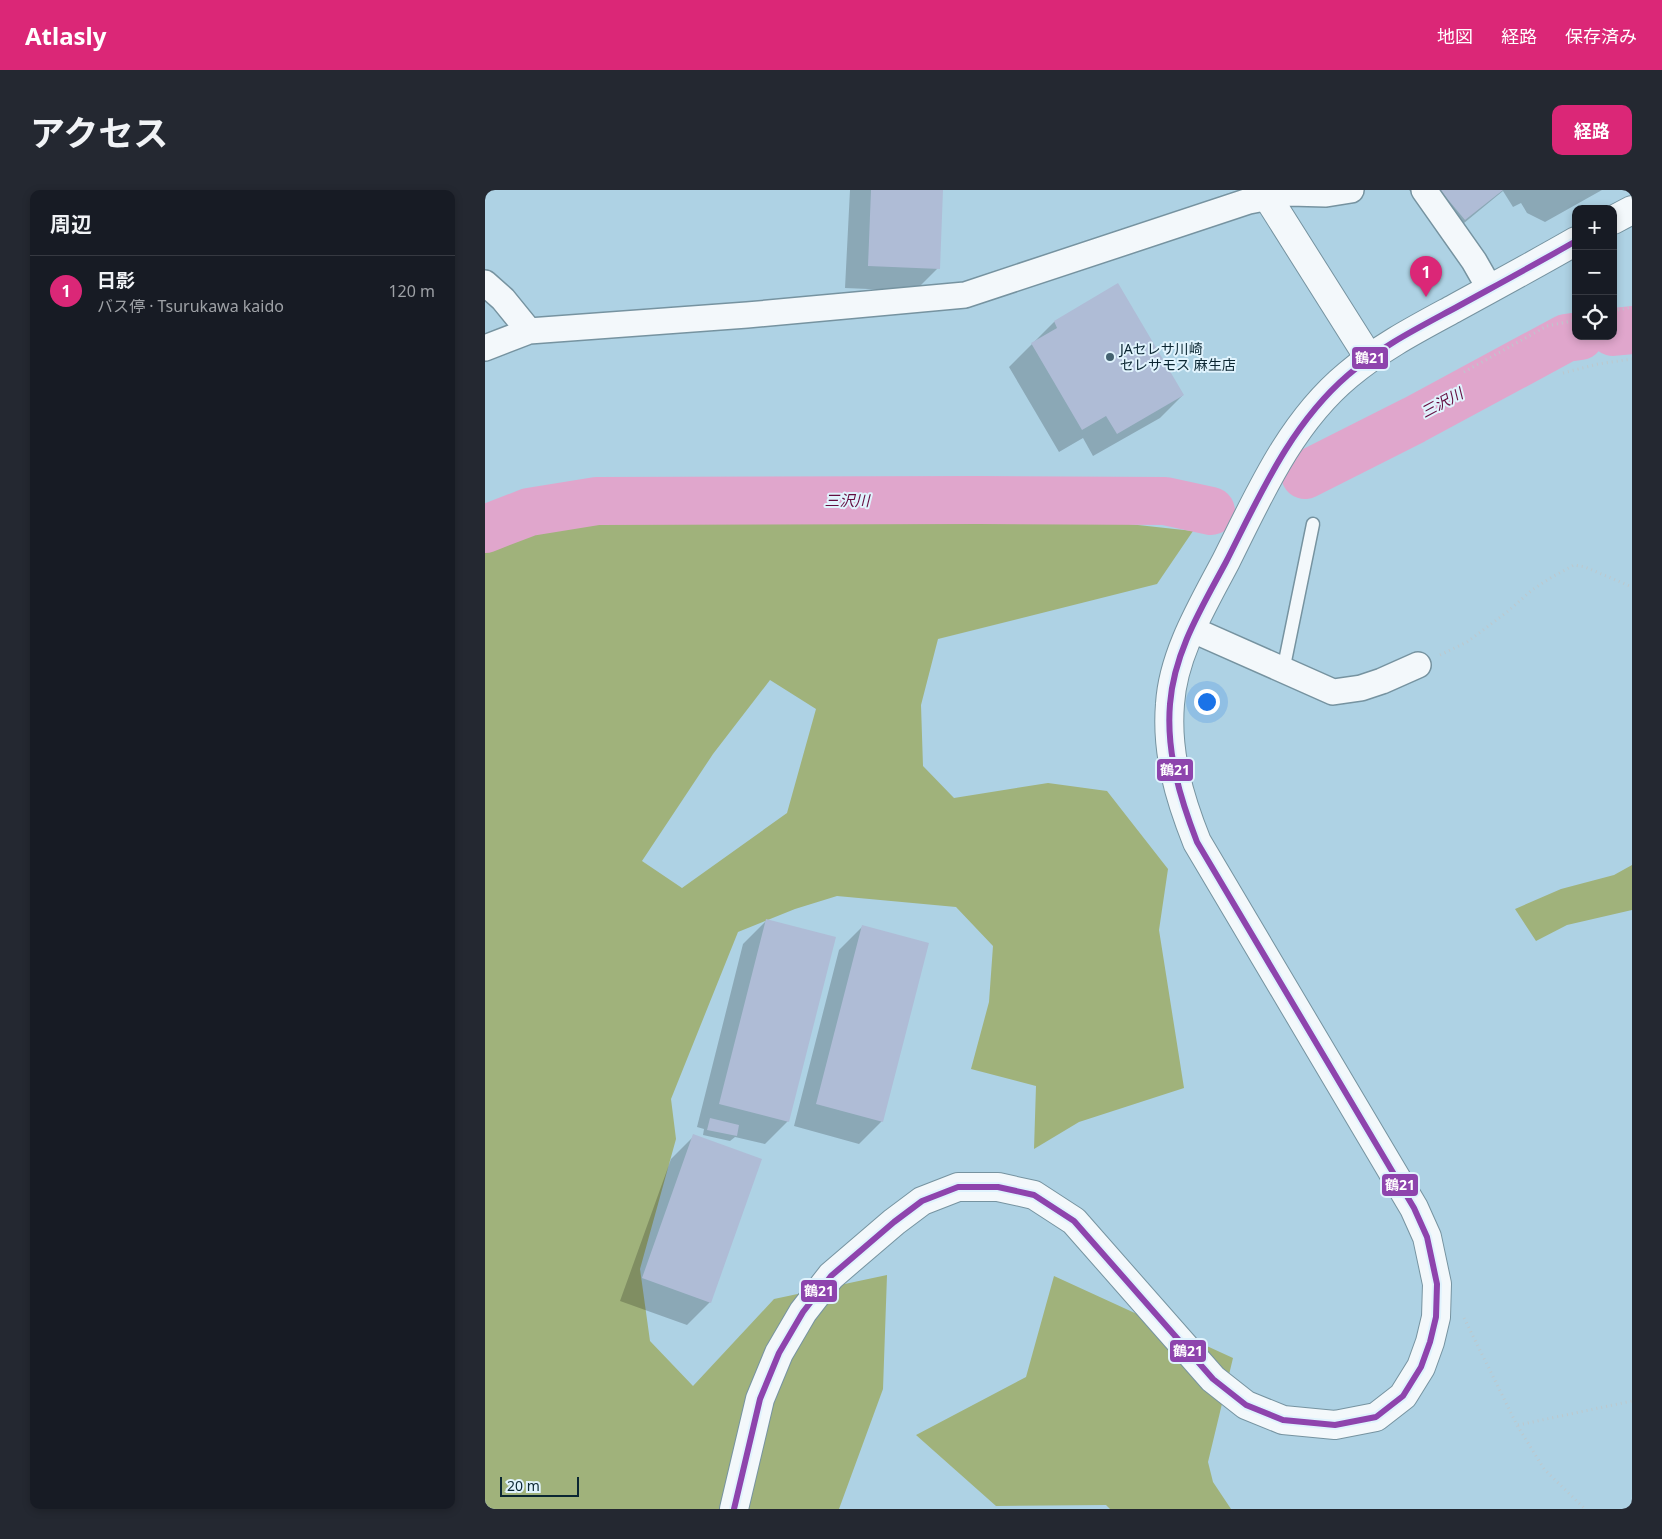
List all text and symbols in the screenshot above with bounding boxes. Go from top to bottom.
text: Atlasly [25,19,106,52]
text: 地図 [1437,24,1473,48]
text: 経路 [1501,24,1537,48]
text: 保存済み [1565,24,1637,48]
button: 経路 [1552,105,1632,155]
text: アクセス [30,109,168,156]
map controls [1572,205,1617,340]
button: + [1572,205,1617,250]
text: 周辺 [50,210,92,238]
button: − [1572,250,1617,295]
pin: 1 [1410,256,1442,297]
text: 日影 [97,267,135,293]
text: 1 [61,280,71,302]
text: 120 m [388,280,435,302]
text: バス停 · Tsurukawa kaido [97,295,284,317]
button: locate [1572,295,1617,340]
place label: JAセレサ川崎 セレサモス 麻生店 [1118,339,1236,374]
line badge: 鶴21 [1351,346,1389,370]
text: 鶴21 [1355,348,1385,367]
marker: JAセレサ川崎 セレサモス 麻生店 [1104,351,1116,363]
water label: 三沢川 [1417,382,1468,422]
water label: 三沢川 [824,490,871,510]
your location [1194,689,1220,715]
line badge: 鶴21 [1156,758,1194,782]
text: 鶴21 [1160,760,1190,779]
line badge: 鶴21 [1381,1173,1419,1197]
text: 鶴21 [1385,1175,1415,1194]
line badge: 鶴21 [800,1279,838,1303]
text: 鶴21 [804,1281,834,1300]
line badge: 鶴21 [1169,1339,1207,1363]
text: 鶴21 [1173,1341,1203,1360]
scale bar [500,1474,579,1497]
text: 20 m [507,1476,540,1495]

